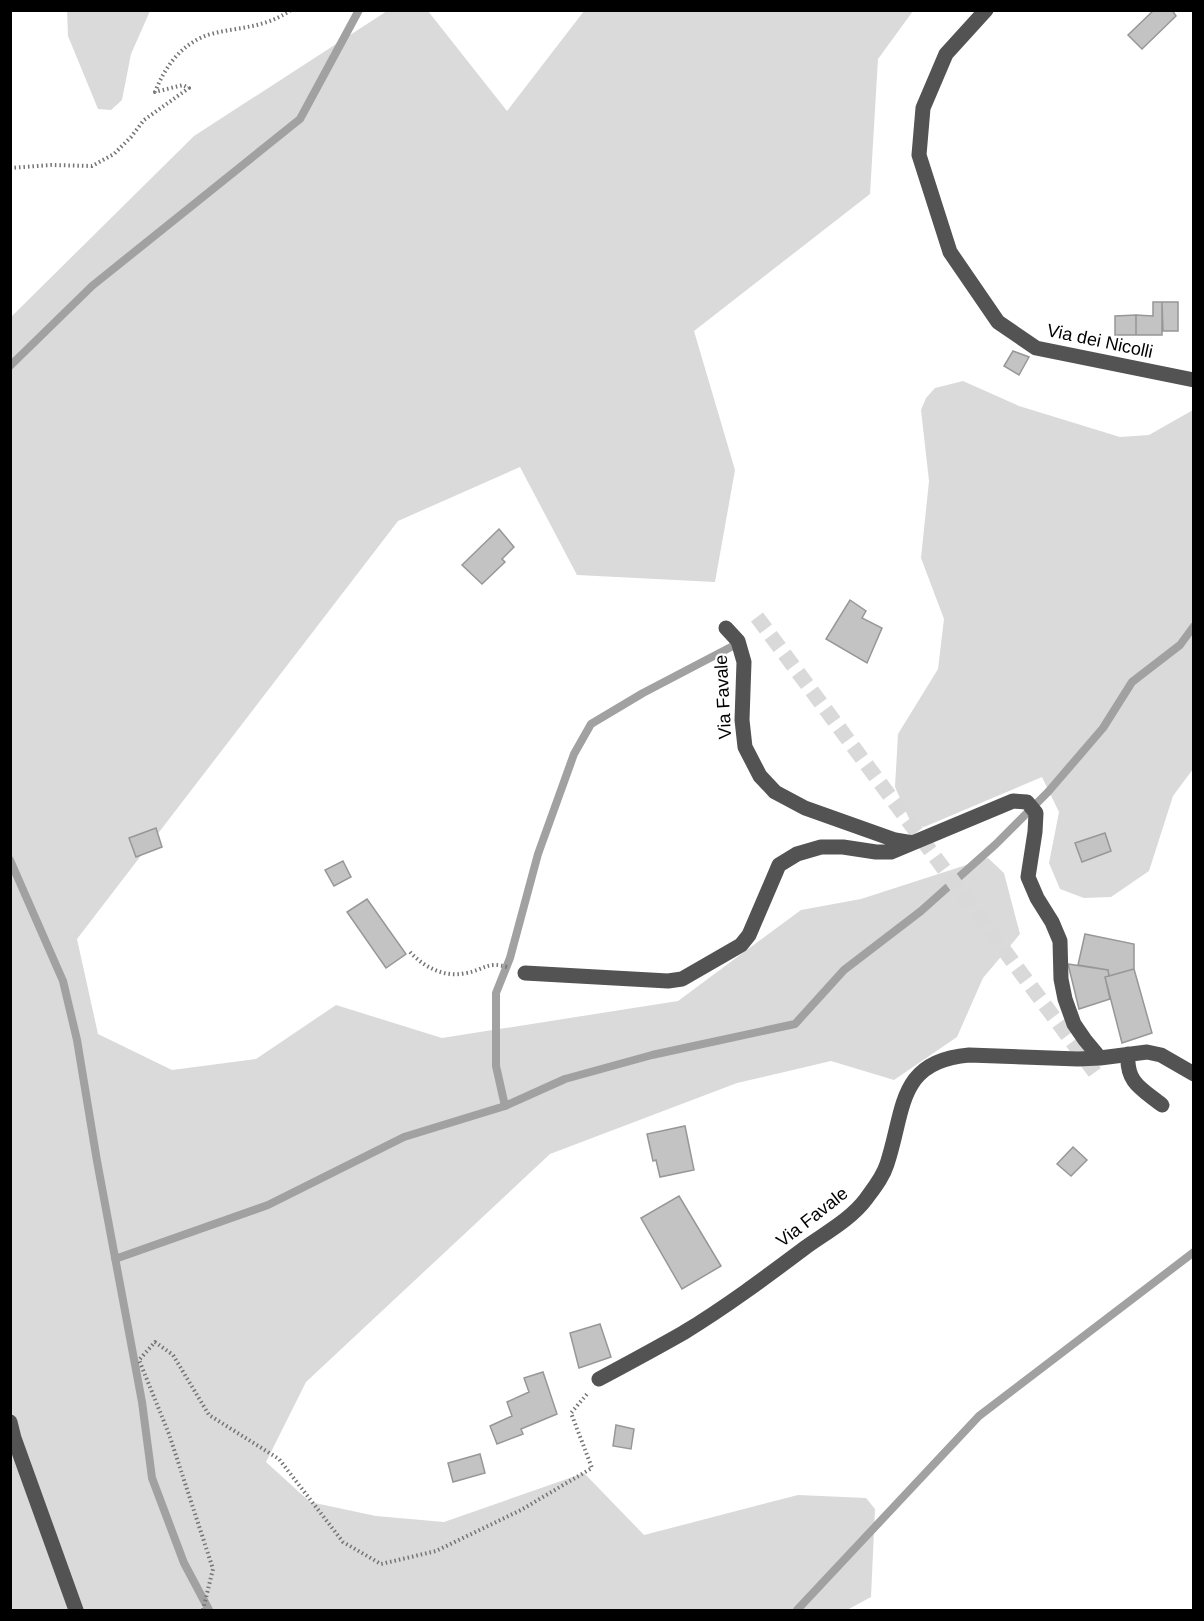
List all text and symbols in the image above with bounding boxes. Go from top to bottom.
street label: Via dei Nicolli [1045,320,1155,362]
street label: Via Favale [711,654,735,740]
street label: Via Favale [772,1183,852,1251]

